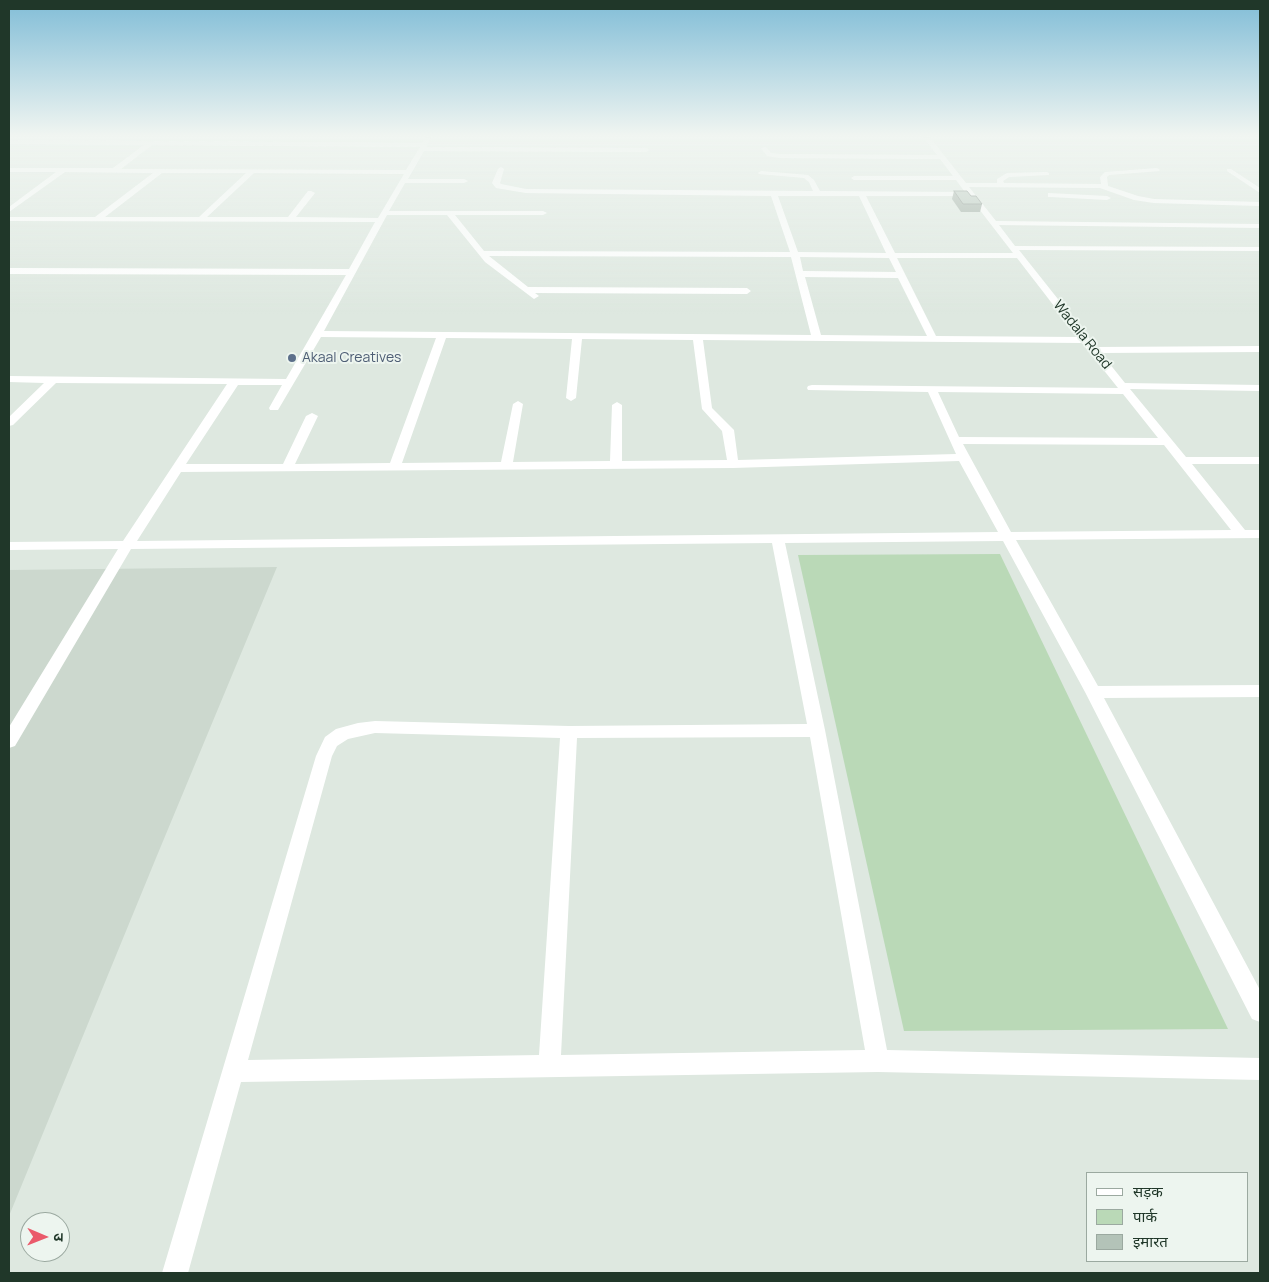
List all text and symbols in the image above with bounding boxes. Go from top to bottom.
street label: Wadala Road [1049,297,1115,373]
place label: Akaal Creatives [302,350,401,366]
marker: Akaal Creatives [286,352,298,364]
legend [1086,1172,1249,1262]
text: सड़क [1133,1181,1163,1202]
text: पार्क [1133,1206,1157,1227]
north arrow [20,1212,70,1262]
text: इमारत [1133,1231,1168,1252]
text: उ [50,1233,69,1242]

